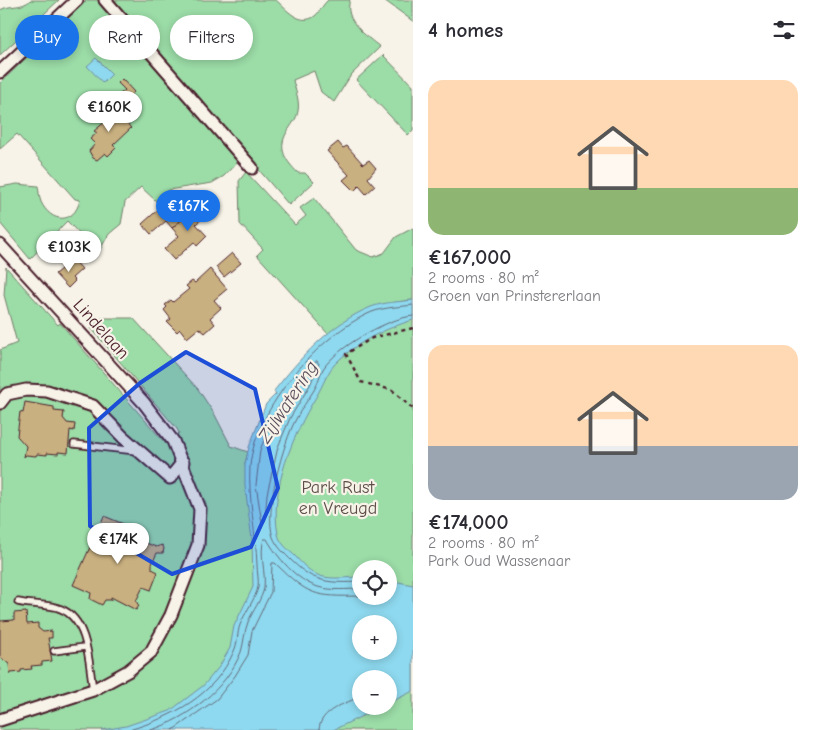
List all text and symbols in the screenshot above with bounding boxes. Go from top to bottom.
chip: Buy [15,15,79,60]
chip: Rent [89,15,160,60]
chip: Filters [170,15,253,60]
icon: filters [770,16,798,44]
text: 4 homes [428,18,503,42]
pin: €160K [74,90,144,133]
text: €160K [87,98,131,116]
icon: home [568,113,658,203]
pin: €167K [153,190,223,232]
text: €167K [167,197,209,215]
pin: €103K [34,230,104,273]
text: €103K [47,238,91,256]
text: €167,000 [428,245,511,269]
text: 2 rooms · 80 m² [428,269,539,287]
text: Groen van Prinstererlaan [428,287,601,305]
street label: Lindelaan [68,294,134,364]
water label: Zijlwatering [253,357,323,448]
icon: home [568,378,658,468]
park label: Park Rust en Vreugd [299,477,377,519]
text: €174,000 [428,510,508,534]
pin: €174K [83,522,153,565]
text: €174K [98,530,138,548]
text: 2 rooms · 80 m² [428,534,539,552]
text: Park Oud Wassenaar [428,552,570,570]
map controls [352,560,397,715]
button: locate [352,560,397,605]
button: + [352,615,397,660]
button: − [352,670,397,715]

